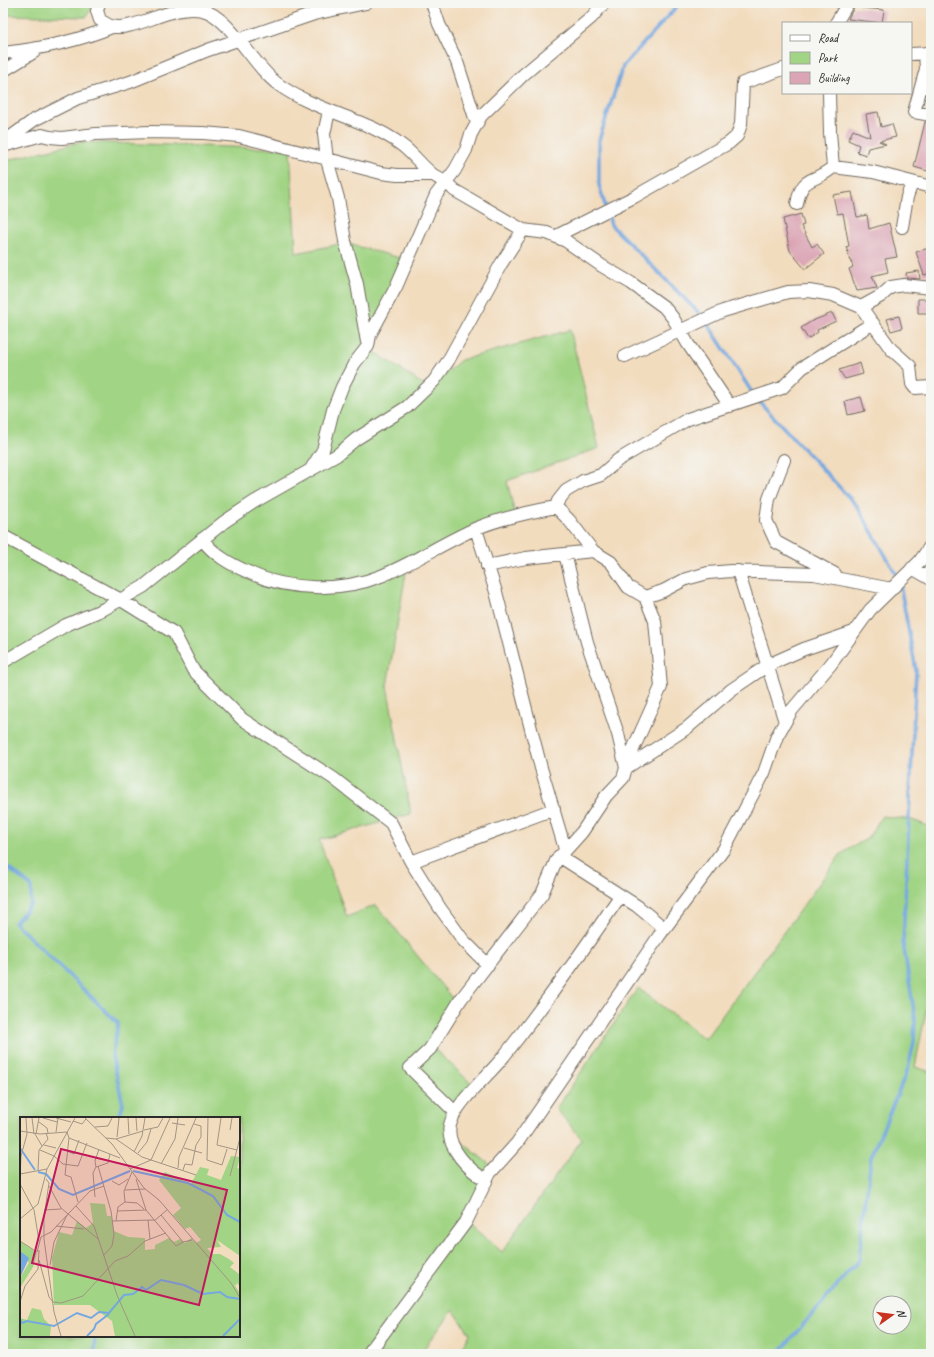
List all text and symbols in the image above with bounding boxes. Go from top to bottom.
legend [782,22,912,94]
text: Road [818,30,840,46]
text: Park [818,50,839,66]
text: Building [818,70,850,86]
inset map [20,1117,240,1337]
north arrow [872,1295,912,1335]
text: N [894,1308,910,1320]

